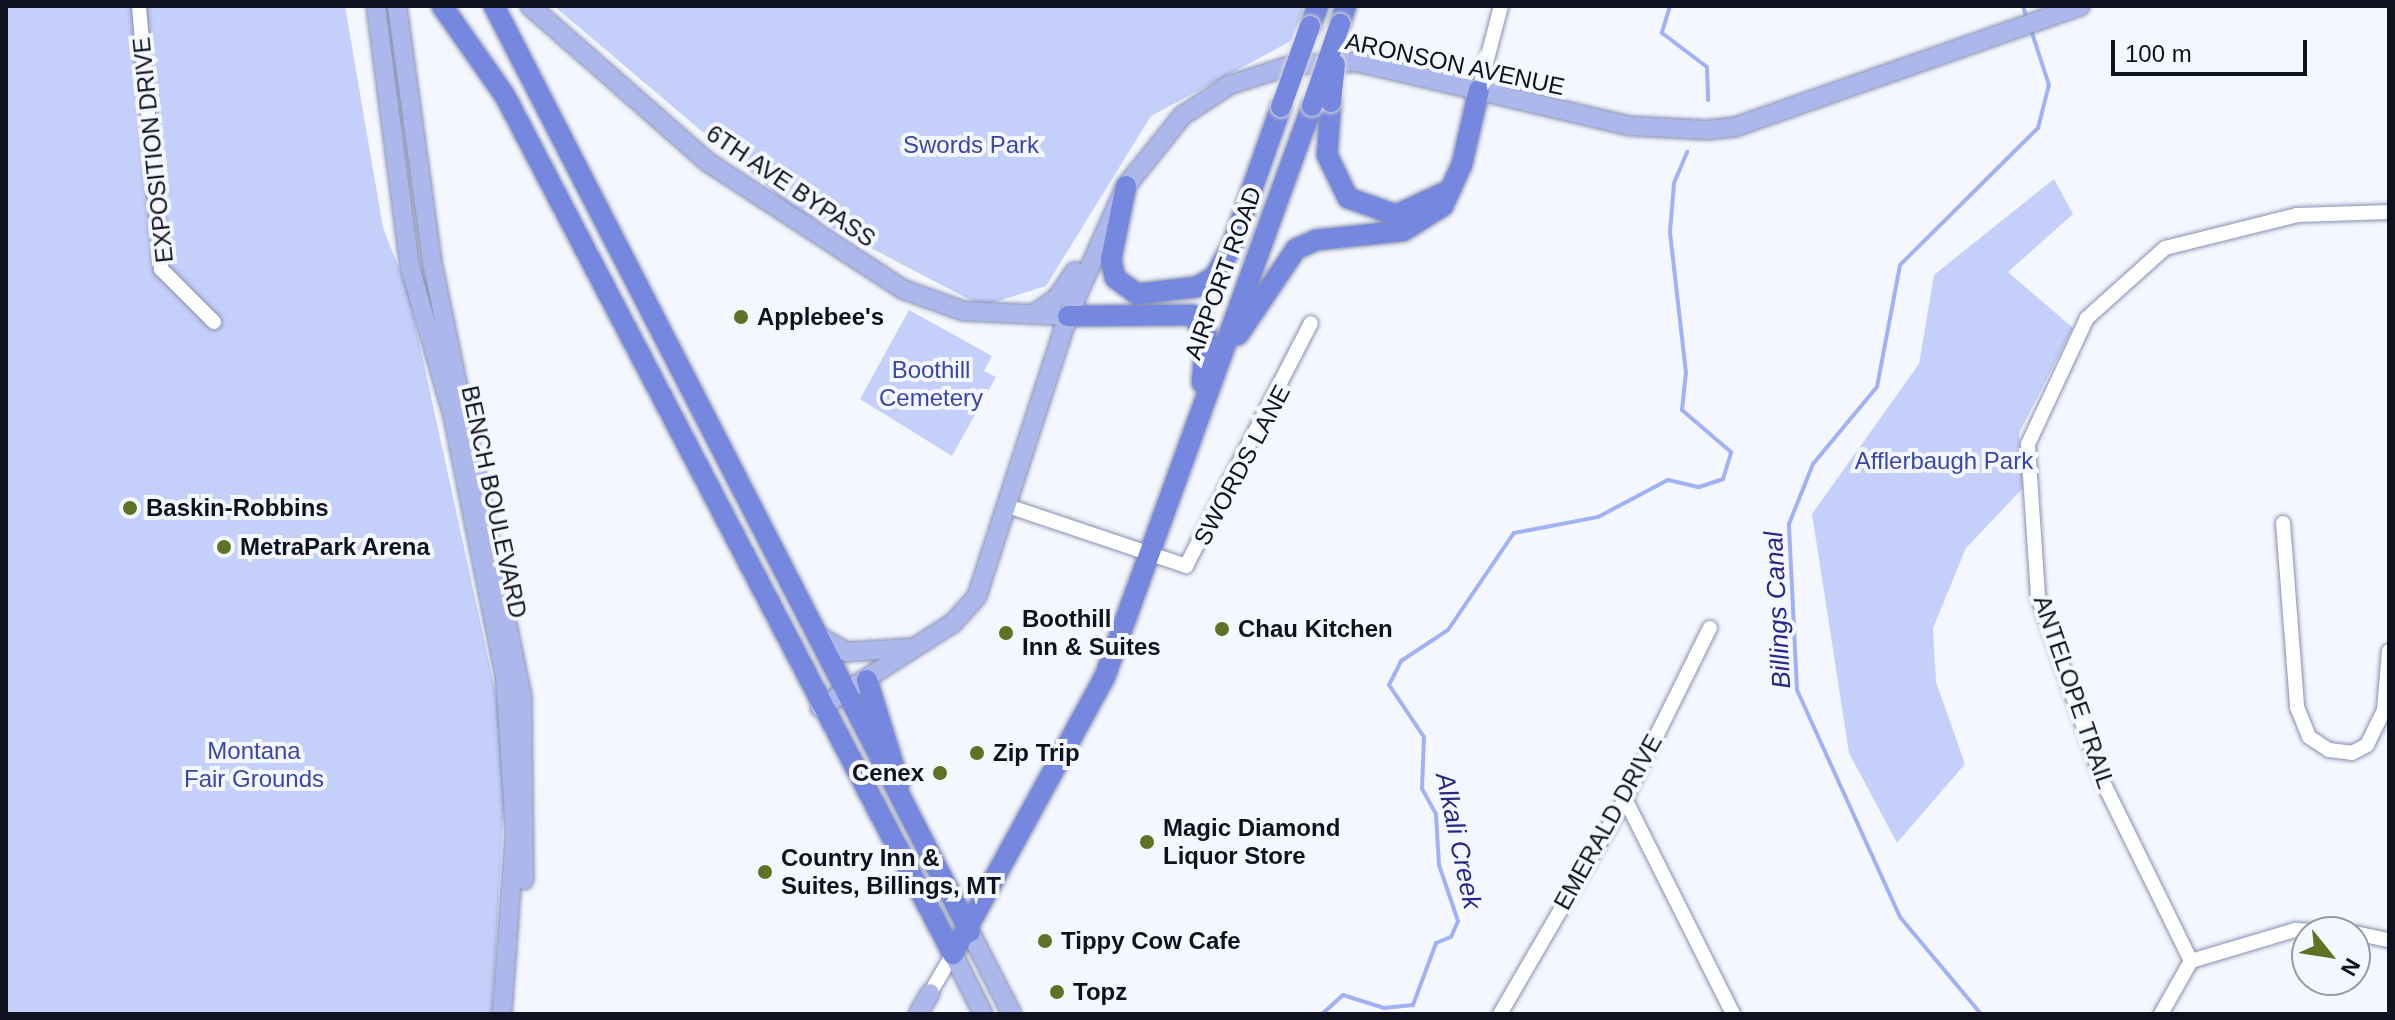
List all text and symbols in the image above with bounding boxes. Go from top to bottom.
scale bar [2115,24,2311,74]
street label: ARONSON AVENUE [1342,27,1568,101]
street label: EXPOSITION DRIVE [127,36,179,264]
text: 100 m [2125,40,2192,67]
street label: 6TH AVE BYPASS [700,118,882,254]
park label: Swords Park [903,131,1039,159]
street label: AIRPORT ROAD [1178,182,1268,364]
place label: Applebee's [757,303,884,331]
marker: Applebee's [732,308,750,326]
park label: Boothill Cemetery [879,356,983,412]
street label: SWORDS LANE [1188,380,1296,550]
street label: BENCH BOULEVARD [455,383,533,621]
park label: Afflerbaugh Park [1855,447,2033,475]
place label: Baskin-Robbins [146,494,329,522]
marker: Baskin-Robbins [121,499,139,517]
water label: Billings Canal [1758,531,1798,689]
place label: MetraPark Arena [240,533,431,561]
marker: MetraPark Arena [215,538,233,556]
street label: ANTELOPE TRAIL [2027,591,2121,793]
place label: Boothill Inn & Suites [1022,605,1161,661]
place label: Chau Kitchen [1238,615,1393,643]
marker: Chau Kitchen [1213,620,1231,638]
marker: Boothill Inn & Suites [997,624,1015,642]
street label: EMERALD DRIVE [1548,729,1668,915]
park label: Montana Fair Grounds [184,737,324,793]
place label: Zip Trip [993,739,1080,767]
marker: Zip Trip [968,744,986,762]
place label: Cenex [852,759,924,787]
marker: Cenex [931,764,949,782]
water label: Alkali Creek [1428,770,1488,912]
place label: Magic Diamond Liquor Store [1163,814,1340,870]
marker: Magic Diamond Liquor Store [1138,833,1156,851]
place label: Country Inn & Suites, Billings, MT [781,844,1001,900]
marker: Country Inn & Suites, Billings, MT [756,863,774,881]
north arrow [2291,916,2371,996]
place label: Tippy Cow Cafe [1061,927,1241,955]
marker: Tippy Cow Cafe [1036,932,1054,950]
text: N [2336,954,2365,980]
place label: Topz [1073,978,1127,1006]
marker: Topz [1048,983,1066,1001]

